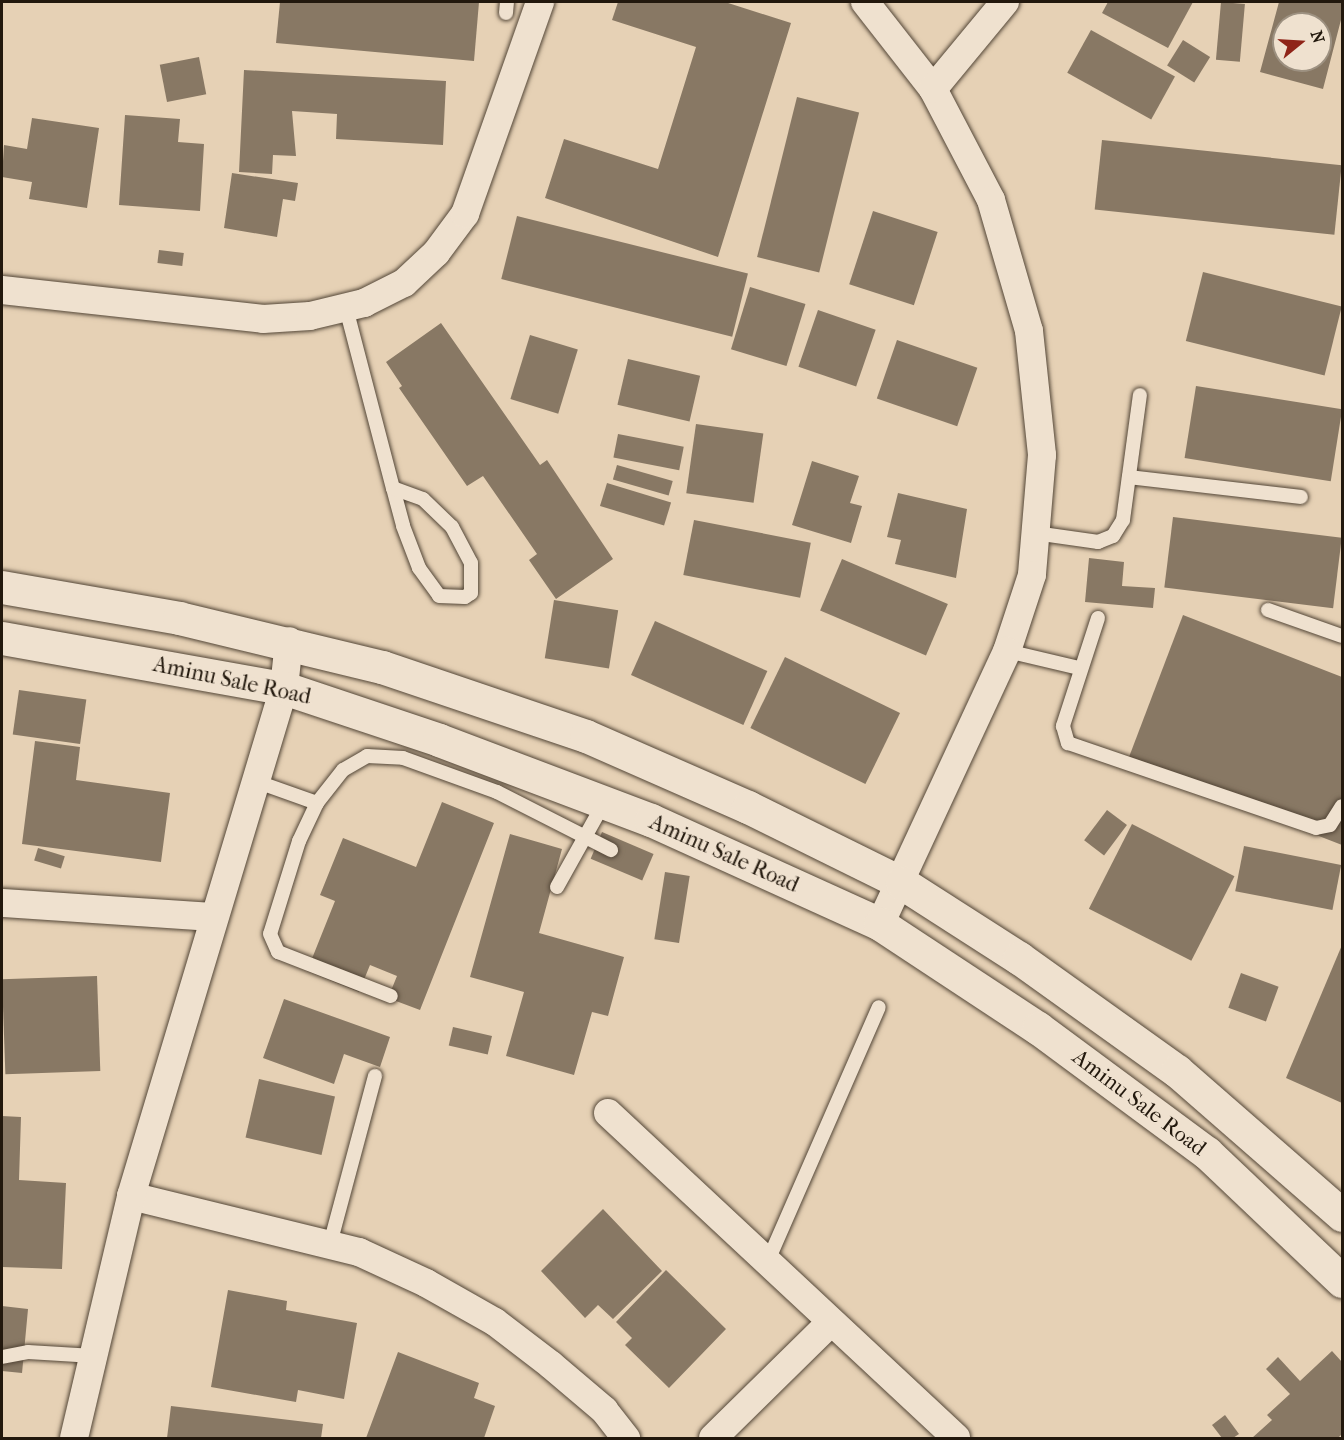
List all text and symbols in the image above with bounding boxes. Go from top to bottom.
north arrow [1272,12,1332,72]
text: N [1307,28,1329,46]
street label: Aminu Sale Road [151,651,313,711]
street label: Aminu Sale Road [645,809,803,899]
street label: Aminu Sale Road [1067,1044,1211,1162]

